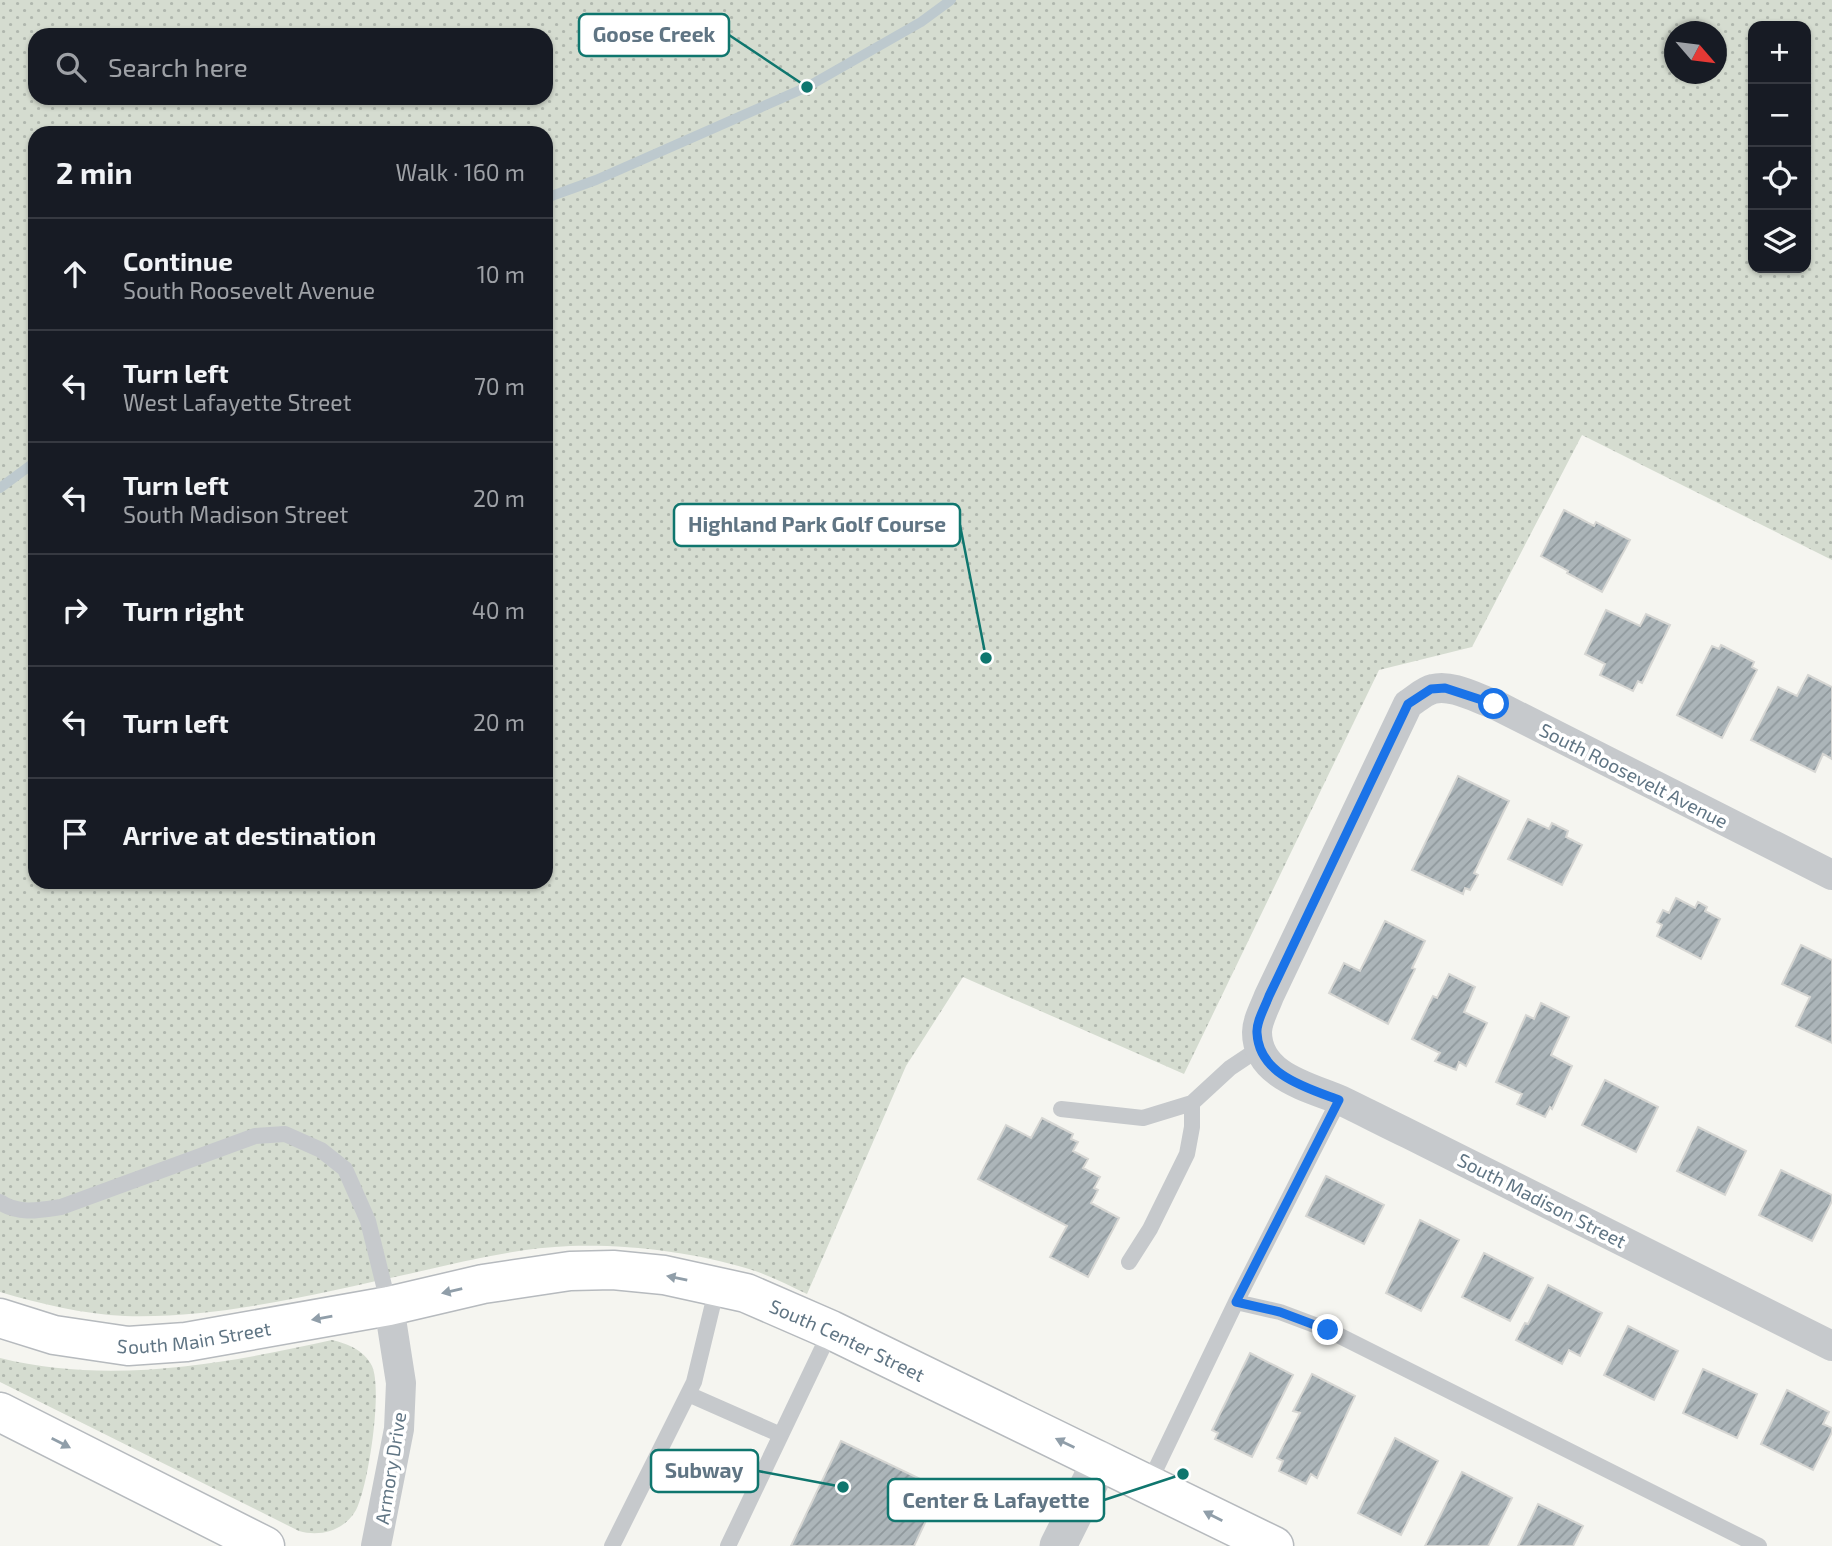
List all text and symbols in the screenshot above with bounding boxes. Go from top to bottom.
callout: Goose Creek [579,14,729,56]
text: Goose Creek [593,21,716,46]
north arrow [1664,21,1727,84]
map controls [1748,21,1811,273]
button: + [1748,21,1811,84]
search box [28,28,553,105]
icon: search [52,48,90,86]
text: Search here [108,51,248,82]
button: − [1748,84,1811,147]
button: locate [1748,147,1811,210]
text: 2 min [56,154,133,190]
text: Walk · 160 m [395,158,525,186]
button: layers [1748,210,1811,273]
text: Continue [123,245,233,276]
icon: ahead [56,255,94,293]
text: 10 m [477,260,525,288]
text: South Roosevelt Avenue [123,276,375,304]
text: Turn left [123,357,229,388]
icon: left [56,367,94,405]
text: 70 m [474,372,525,400]
text: West Lafayette Street [123,388,351,416]
text: Turn left [123,469,229,500]
icon: left [56,479,94,517]
text: 20 m [473,484,525,512]
text: South Madison Street [123,500,348,528]
callout: Highland Park Golf Course [674,504,960,546]
text: Highland Park Golf Course [688,511,946,536]
icon: right [56,591,94,629]
text: Turn right [123,595,244,626]
text: 40 m [472,596,525,624]
route start [1478,688,1509,719]
icon: left [56,703,94,741]
text: Turn left [123,707,229,738]
text: 20 m [473,708,525,736]
street label: South Roosevelt Avenue [1536,717,1732,833]
icon: arrive [56,815,94,853]
text: Arrive at destination [123,819,376,850]
street label: South Madison Street [1454,1148,1630,1252]
one-way arrow [666,1272,688,1283]
one-way arrow [440,1286,462,1297]
street label: South Center Street [766,1293,929,1386]
one-way arrow [311,1313,333,1324]
route end [1312,1314,1343,1345]
street label: South Main Street [116,1316,273,1357]
street label: Armory Drive [370,1410,410,1526]
one-way arrow [1055,1437,1075,1448]
one-way arrow [51,1438,71,1449]
callout: Subway [651,1450,758,1492]
text: Subway [665,1457,743,1483]
callout: Center & Lafayette [888,1479,1104,1521]
text: Center & Lafayette [902,1487,1090,1513]
one-way arrow [1203,1510,1223,1521]

